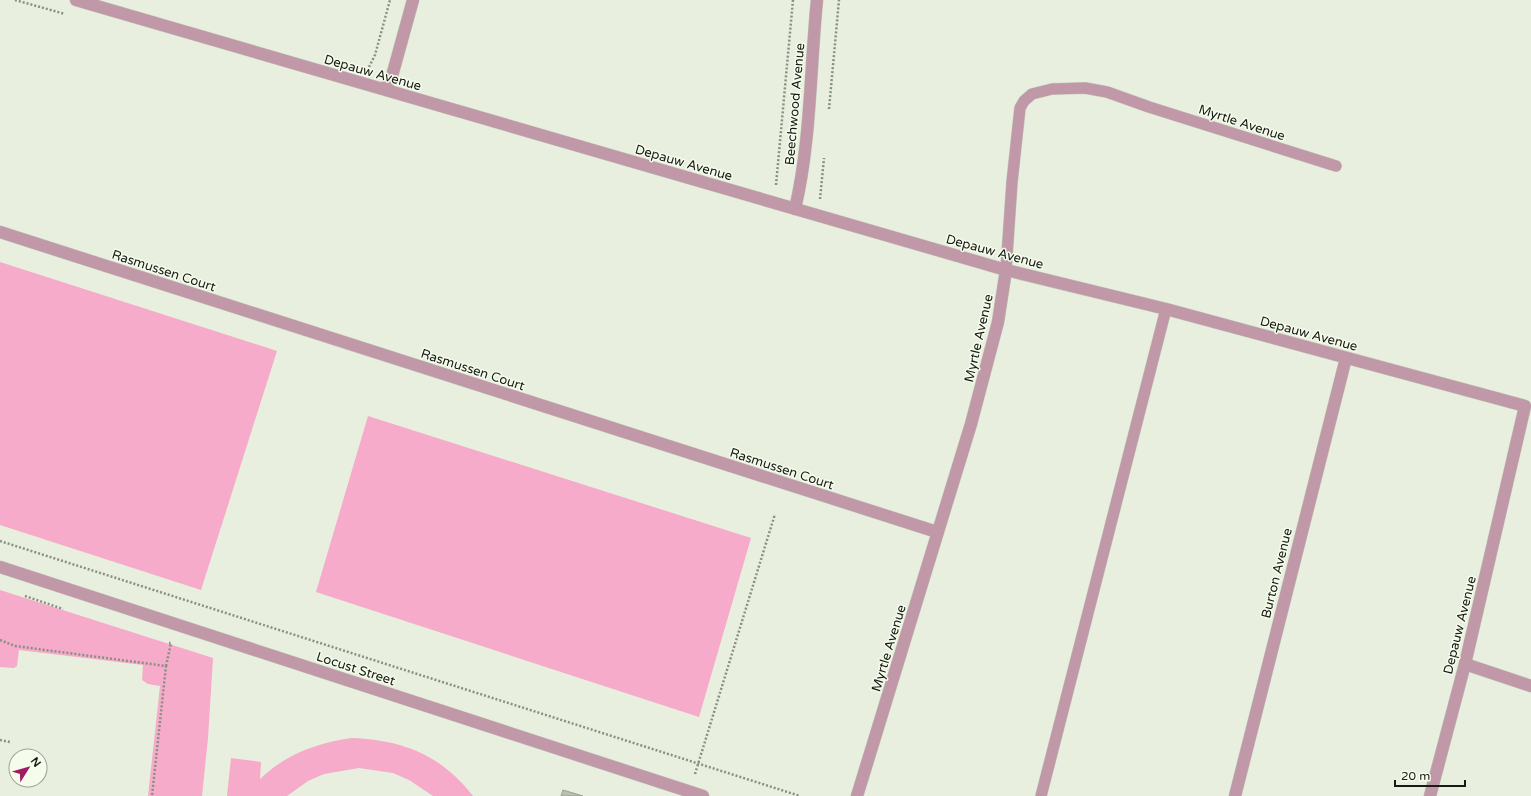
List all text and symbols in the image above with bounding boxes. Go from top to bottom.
street label: Beechwood Avenue [782,42,808,166]
street label: Depauw Avenue [322,51,423,94]
street label: Myrtle Avenue [1196,101,1287,144]
street label: Depauw Avenue [633,141,734,184]
street label: Depauw Avenue [944,231,1045,273]
street label: Rasmussen Court [110,247,218,295]
street label: Myrtle Avenue [961,293,997,384]
street label: Depauw Avenue [1258,313,1359,355]
street label: Rasmussen Court [419,346,527,394]
street label: Rasmussen Court [728,445,836,493]
street label: Burton Avenue [1258,526,1296,620]
street label: Depauw Avenue [1440,575,1480,676]
street label: Myrtle Avenue [868,603,910,694]
street label: Locust Street [314,649,397,689]
north arrow [8,748,48,788]
text: N [28,755,43,770]
scale bar [1395,762,1465,788]
text: 20 m [1401,769,1430,783]

